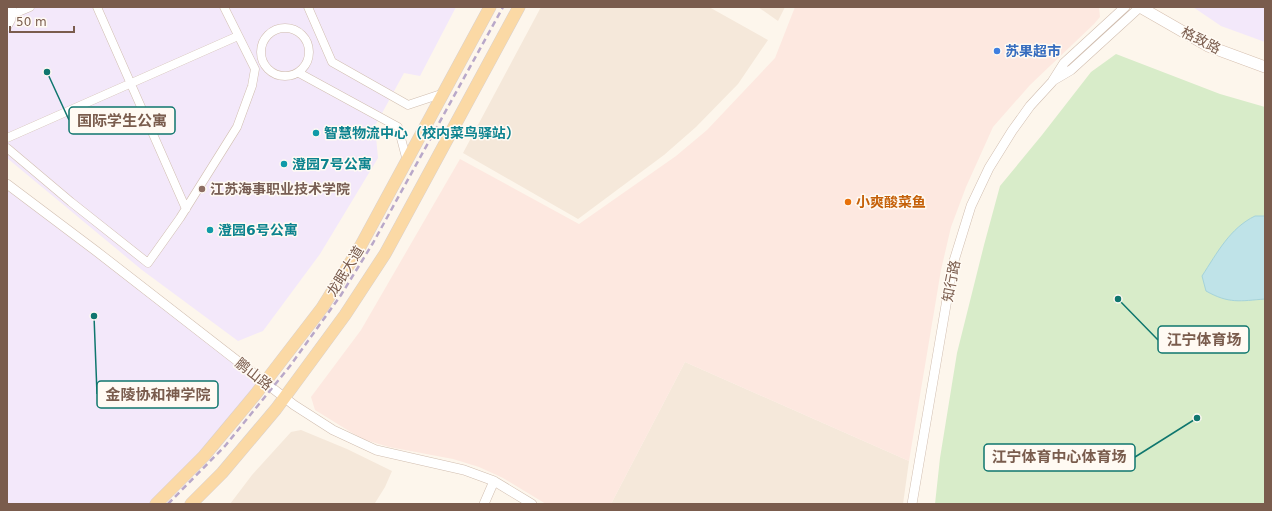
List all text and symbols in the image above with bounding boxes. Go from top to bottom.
scale bar [10,8,74,34]
text: 50 m [16,15,47,29]
street label: 格致路 [1179,23,1223,57]
place label: 苏果超市 [1005,43,1061,59]
marker: 苏果超市 [992,46,1002,56]
callout: 国际学生公寓 [69,107,175,134]
text: 国际学生公寓 [77,112,167,130]
place label: 智慧物流中心（校内菜鸟驿站） [324,125,520,141]
marker: 智慧物流中心（校内菜鸟驿站） [311,128,321,138]
place label: 澄园7号公寓 [292,156,372,172]
marker: 澄园7号公寓 [279,159,289,169]
place label: 江苏海事职业技术学院 [210,181,350,197]
marker: 江苏海事职业技术学院 [197,184,207,194]
place label: 小爽酸菜鱼 [856,194,926,210]
marker: 小爽酸菜鱼 [843,197,853,207]
place label: 澄园6号公寓 [218,222,298,238]
marker: 澄园6号公寓 [205,225,215,235]
street label: 龙眠大道 [323,243,367,299]
street label: 知行路 [939,259,963,303]
callout: 江宁体育场 [1158,326,1249,353]
text: 江宁体育场 [1166,331,1242,349]
street label: 鹏山路 [233,355,275,393]
callout: 金陵协和神学院 [97,381,218,408]
text: 金陵协和神学院 [105,386,211,404]
callout: 江宁体育中心体育场 [984,444,1135,471]
text: 江宁体育中心体育场 [991,448,1127,466]

